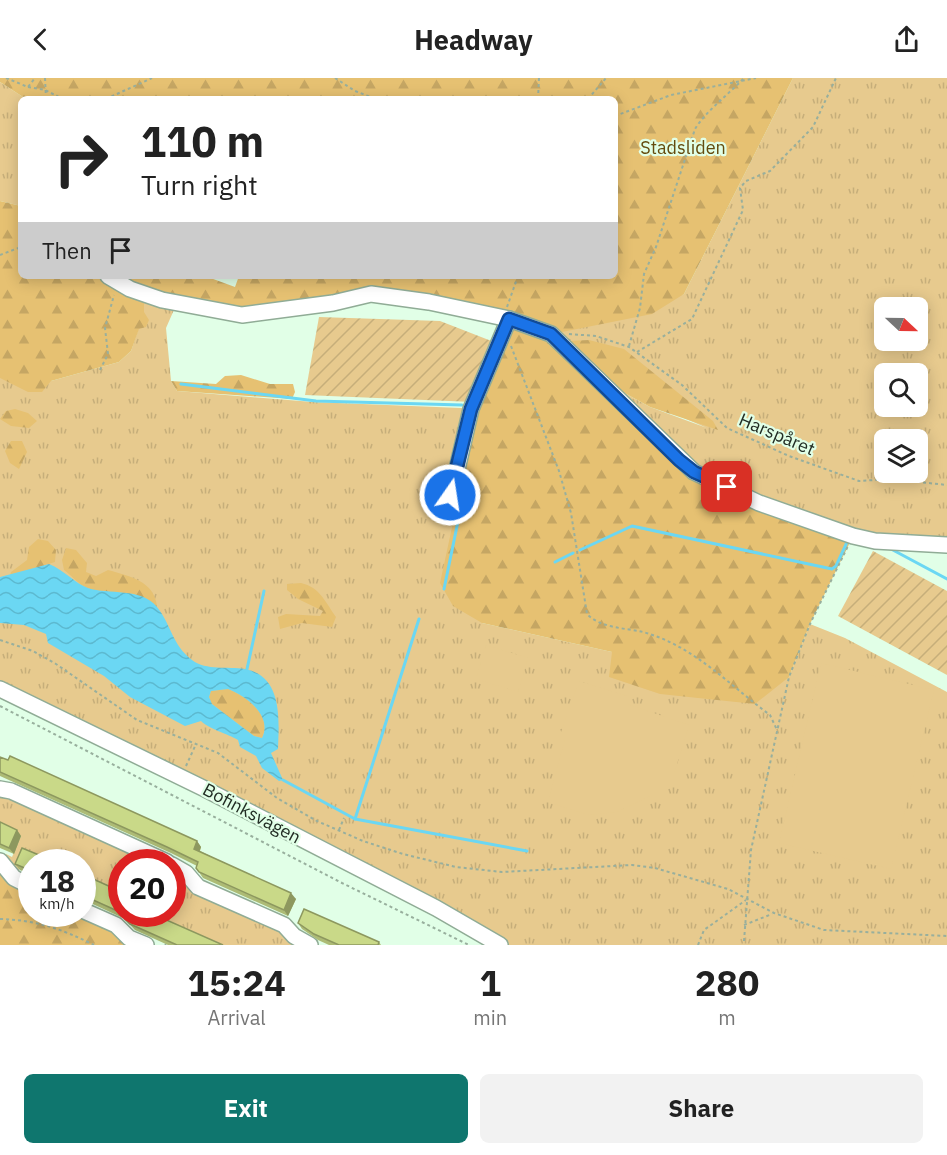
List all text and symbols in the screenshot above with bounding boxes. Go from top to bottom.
text: Headway [414,22,533,57]
icon: back [24,23,57,56]
icon: share [890,23,923,56]
text: 110 m [141,114,264,169]
icon: right [42,120,120,198]
park label: Stadsliden [640,136,726,159]
text: Turn right [141,167,258,202]
icon: arrive [104,234,137,267]
text: Then [42,236,92,265]
north arrow [874,297,928,351]
map controls [874,297,928,483]
button: search [874,363,928,417]
street label: Harspåret [735,408,819,460]
button: layers [874,429,928,483]
pin [701,461,752,512]
position arrow [418,463,482,527]
icon: arrive [710,470,743,503]
street label: Bofinksvägen [199,778,305,848]
speed limit sign: 20 [108,849,186,927]
text: 18 [39,861,75,900]
text: km/h [39,894,75,913]
text: 15:24 [188,959,286,1006]
text: 1 [479,959,501,1006]
text: 280 [695,959,759,1006]
text: Arrival [208,1004,266,1031]
text: min [473,1004,507,1031]
text: m [718,1004,736,1031]
button: Exit [24,1074,468,1143]
button: Share [480,1074,923,1143]

